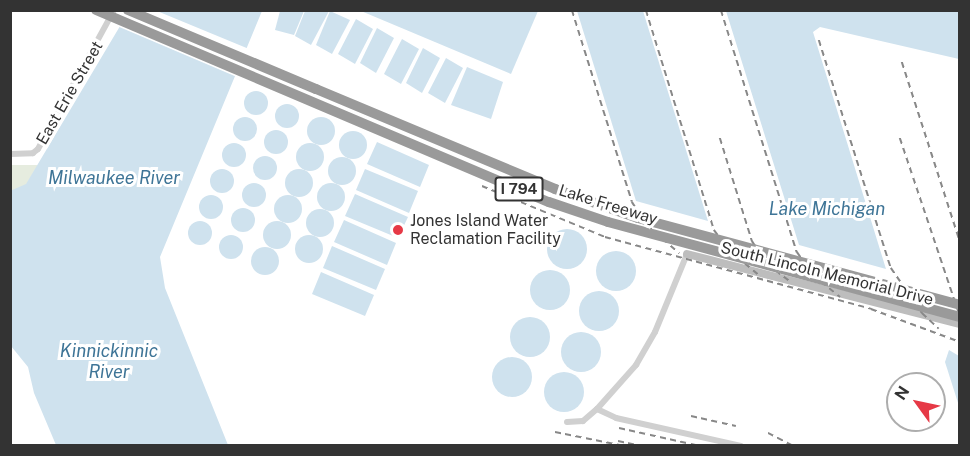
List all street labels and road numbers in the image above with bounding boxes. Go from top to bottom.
street label: East Erie Street [33,38,107,148]
road number: I 794 [494,177,544,201]
street label: Lake Freeway [556,181,660,229]
street label: South Lincoln Memorial Drive [719,238,935,310]

